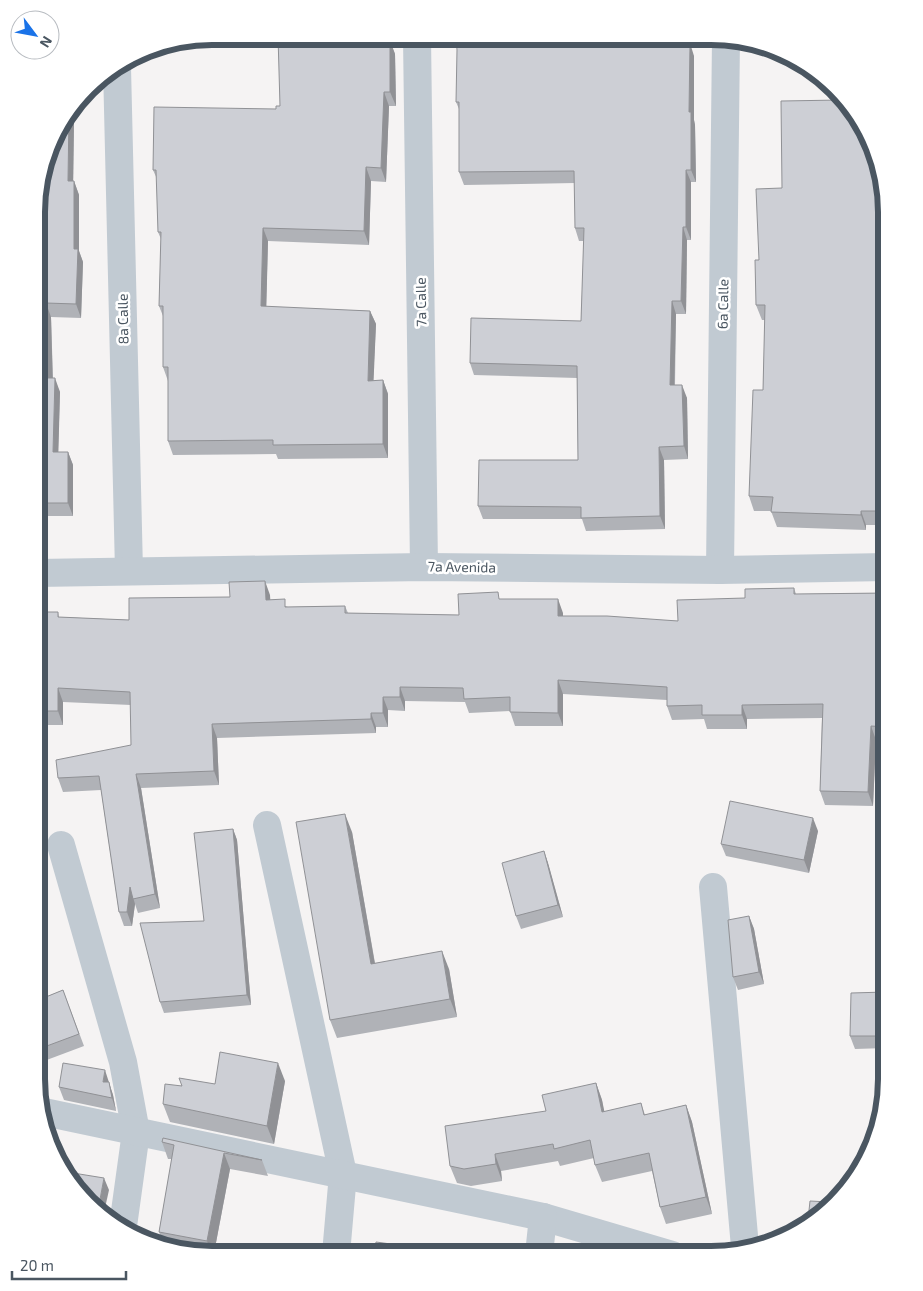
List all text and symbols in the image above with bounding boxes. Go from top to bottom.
north arrow [10,10,60,60]
text: N [37,33,56,51]
street label: 7a Calle [412,277,429,327]
street label: 6a Calle [714,279,731,329]
street label: 8a Calle [114,293,131,345]
street label: 7a Avenida [428,557,496,576]
scale bar [12,1248,126,1280]
text: 20 m [20,1256,54,1274]

